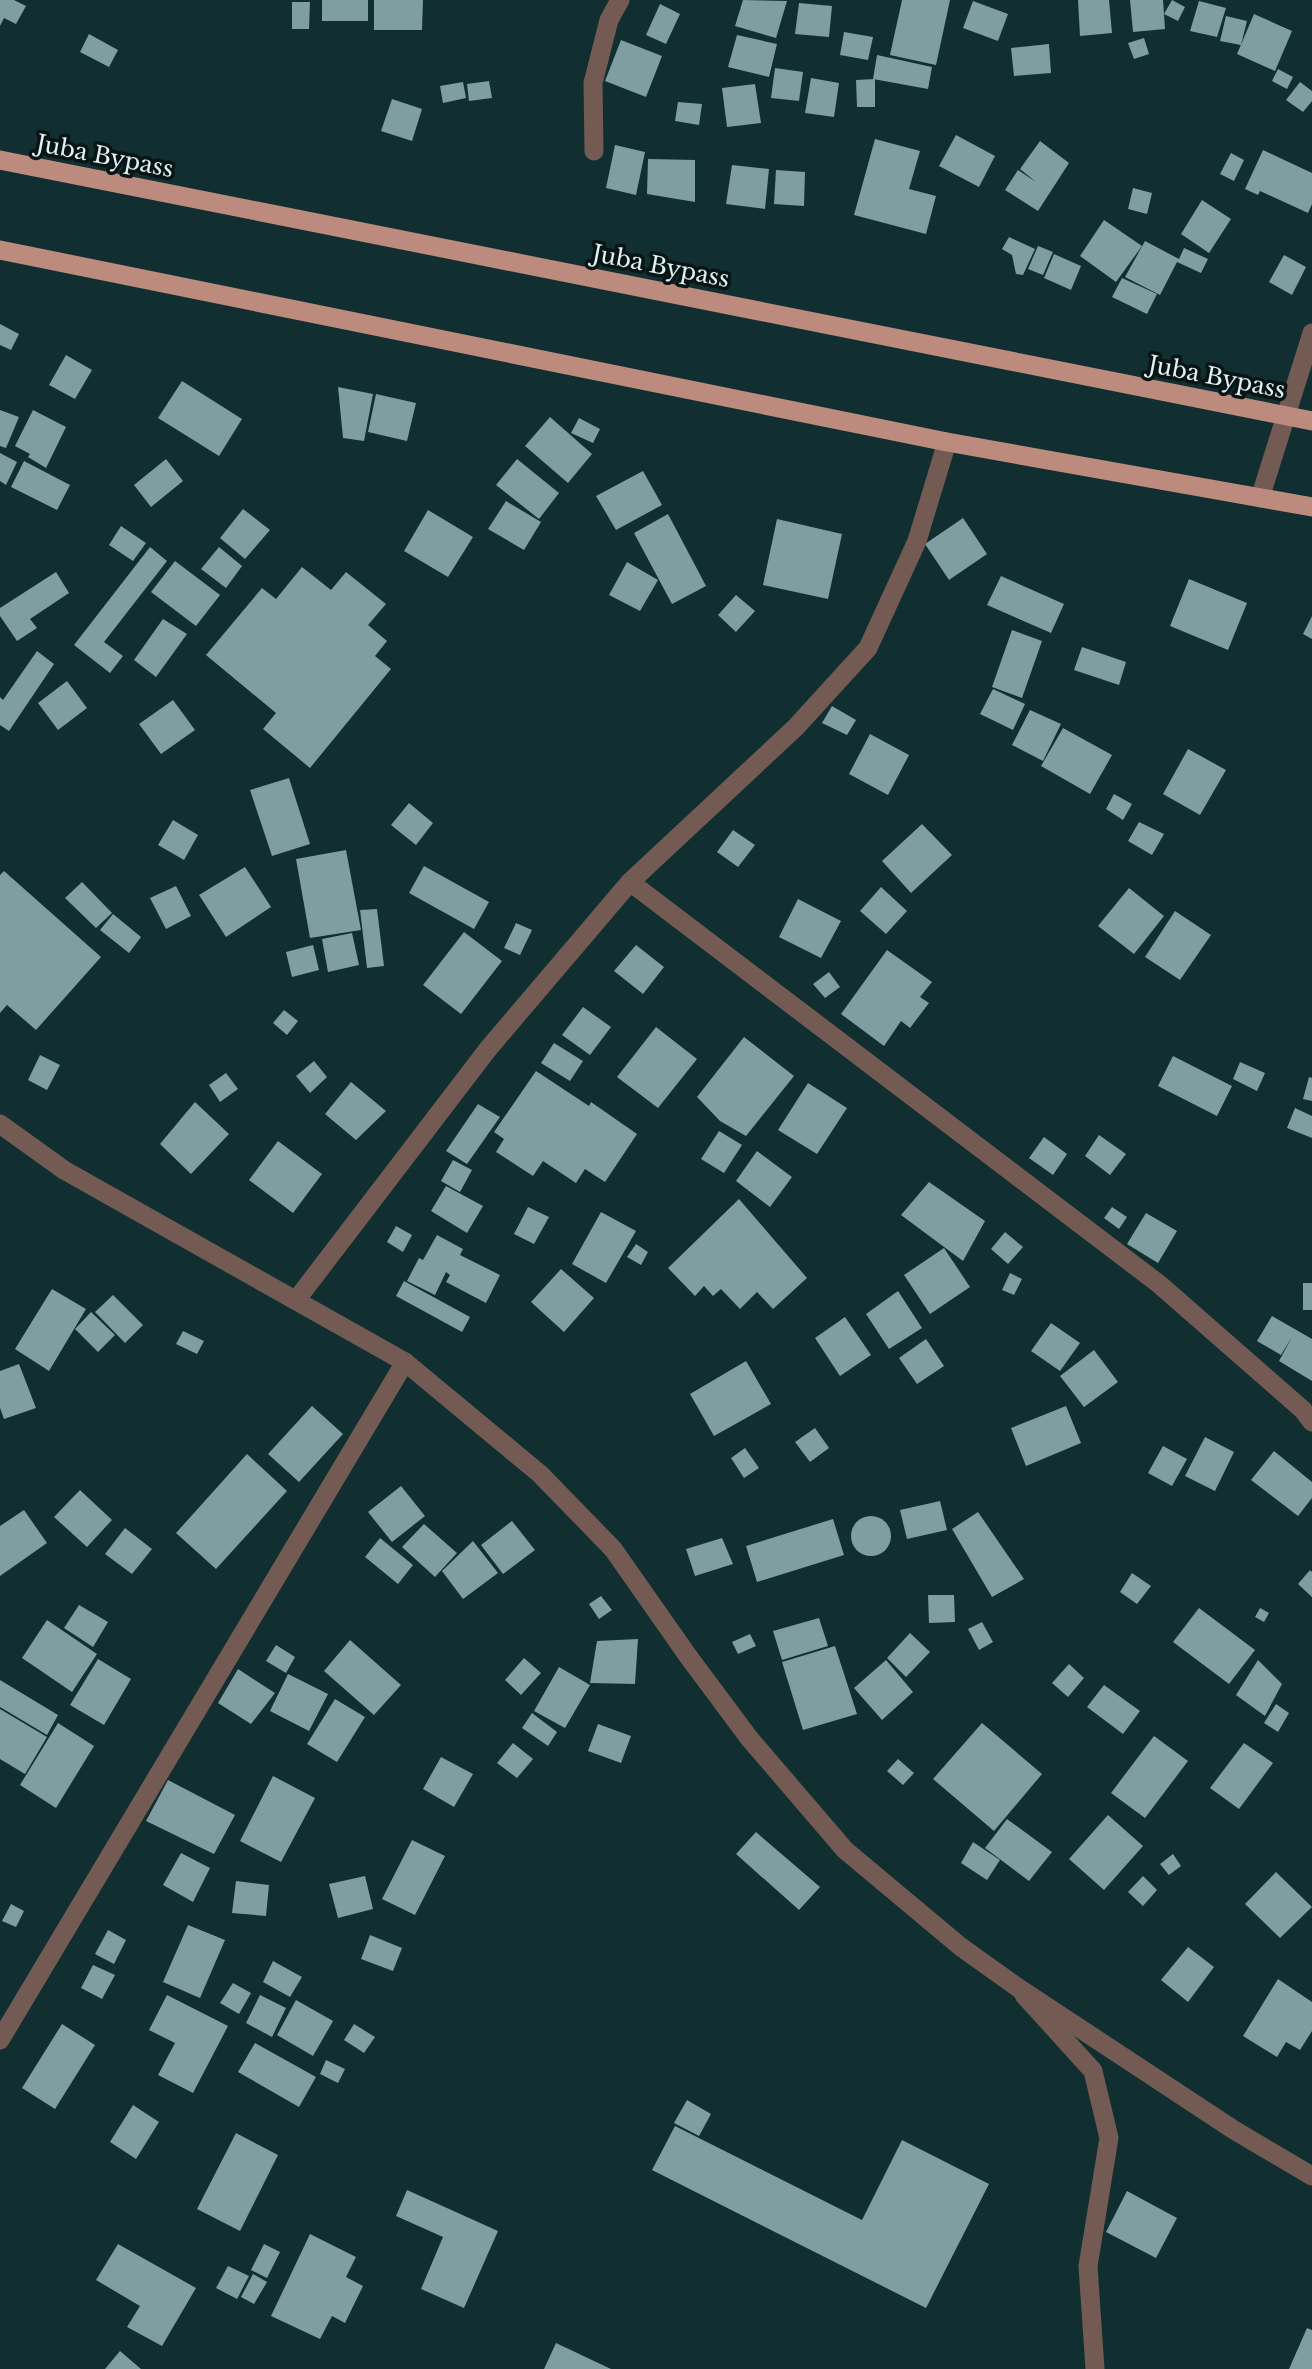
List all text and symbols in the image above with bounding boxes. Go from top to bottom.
street label: Juba Bypass [31,128,176,183]
street label: Juba Bypass [587,238,732,293]
street label: Juba Bypass [1143,349,1288,404]

